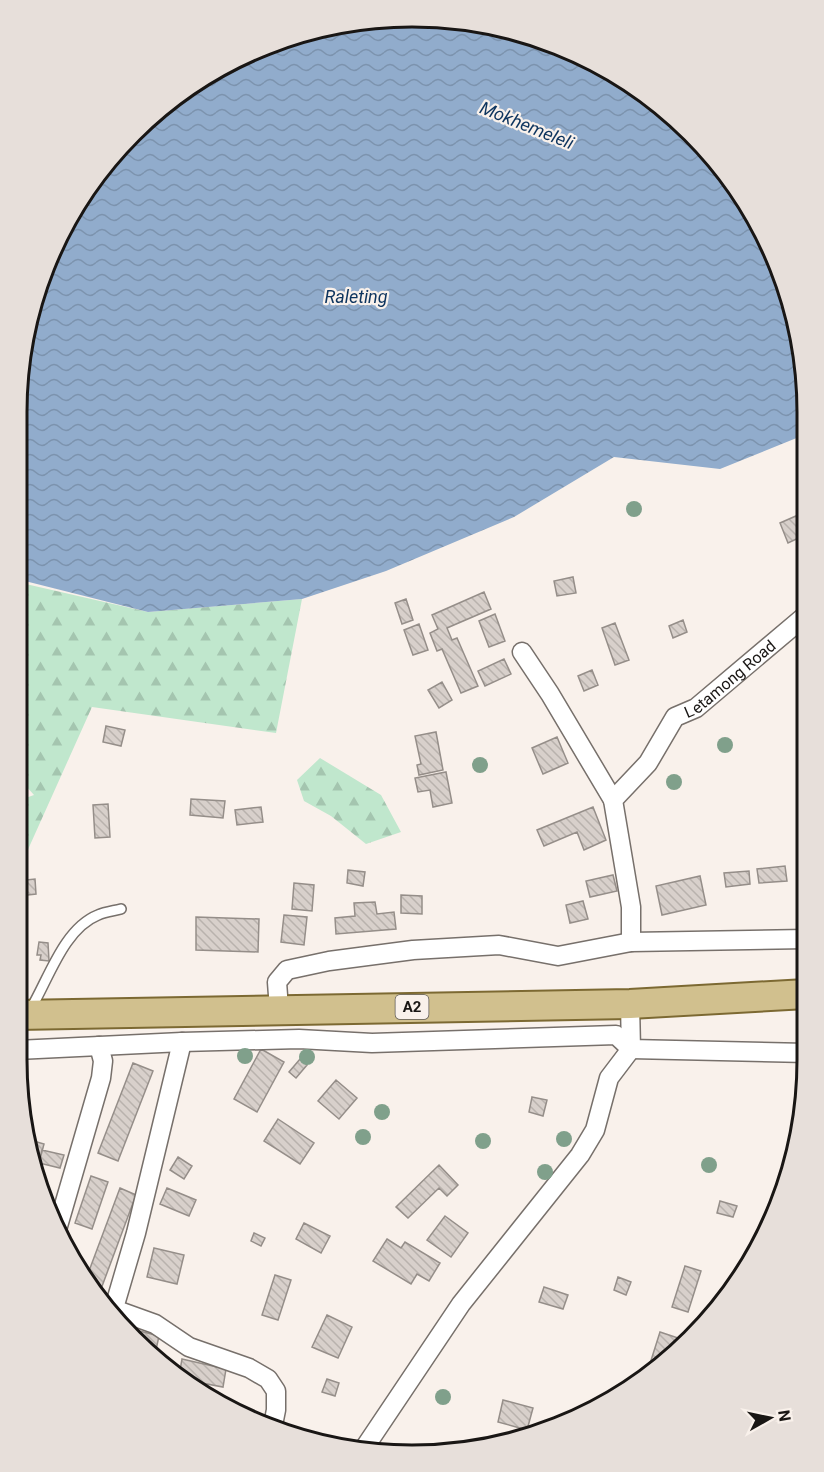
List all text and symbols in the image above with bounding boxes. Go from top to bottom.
water label: Mokhemeleli [477,97,578,154]
water label: Raleting [324,286,388,307]
street label: Letamong Road [681,636,779,721]
road number: A2 [396,995,428,1019]
north arrow [740,1388,800,1448]
text: N [774,1409,795,1423]

